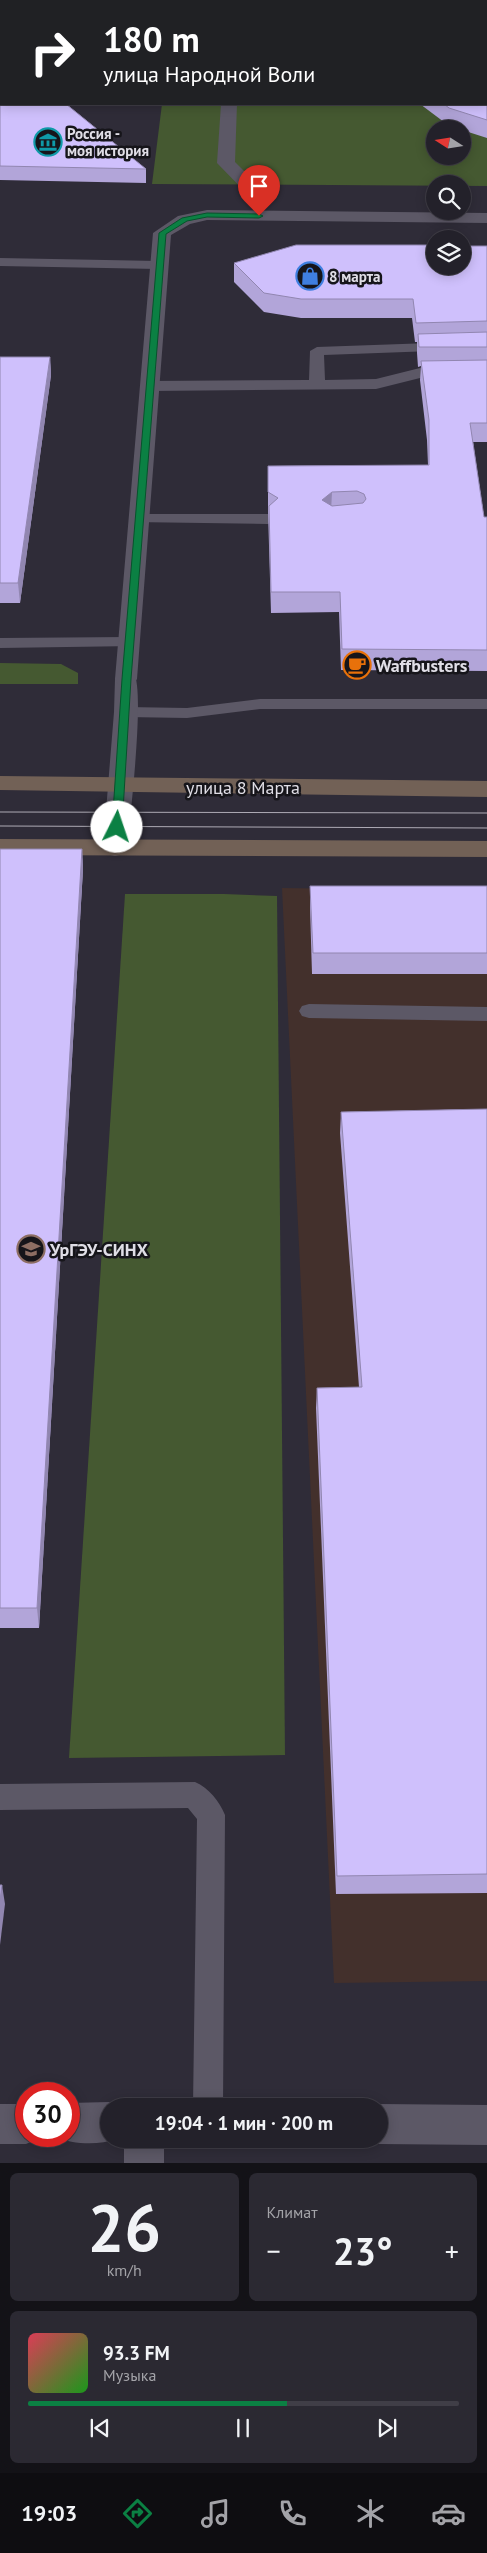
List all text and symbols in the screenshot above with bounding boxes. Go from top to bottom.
text: 180 m [103,16,200,62]
icon: right [20,20,85,85]
text: улица Народной Воли [103,60,315,88]
north arrow [426,120,471,165]
map controls [426,120,471,275]
place label: Россия - моя история [67,124,149,160]
museum icon: Россия - моя история [33,127,63,157]
pin [238,165,280,216]
icon: arrive [245,172,273,200]
button: search [426,175,471,220]
button: layers [426,230,471,275]
shop icon: 8 марта [295,261,325,291]
place label: 8 марта [329,267,380,286]
cafe icon: Waffbusters [342,650,372,680]
place label: Waffbusters [376,654,468,677]
street label: улица 8 Марта [186,776,300,799]
position arrow [90,800,142,852]
school or university icon: УрГЭУ-СИНХ [16,1234,46,1264]
place label: УрГЭУ-СИНХ [49,1238,148,1261]
speed limit sign: 30 [15,2082,80,2147]
text: 19:04 · 1 мин · 200 m [155,2111,333,2135]
text: 26 [87,2185,161,2269]
text: Климат [267,2202,318,2222]
text: 23° [333,2226,393,2275]
text: − [267,2232,281,2269]
text: + [445,2232,459,2269]
text: km/h [107,2260,142,2280]
text: 93.3 FM [103,2341,170,2365]
text: Музыка [103,2365,156,2385]
icon: previous [86,2414,114,2442]
icon: pause [229,2414,257,2442]
icon: next [373,2414,401,2442]
icon: directions [120,2496,155,2531]
icon: music [198,2496,233,2531]
icon: phone [275,2496,310,2531]
icon: climate [353,2496,388,2531]
icon: car [431,2496,466,2531]
text: 19:03 [21,2499,77,2527]

